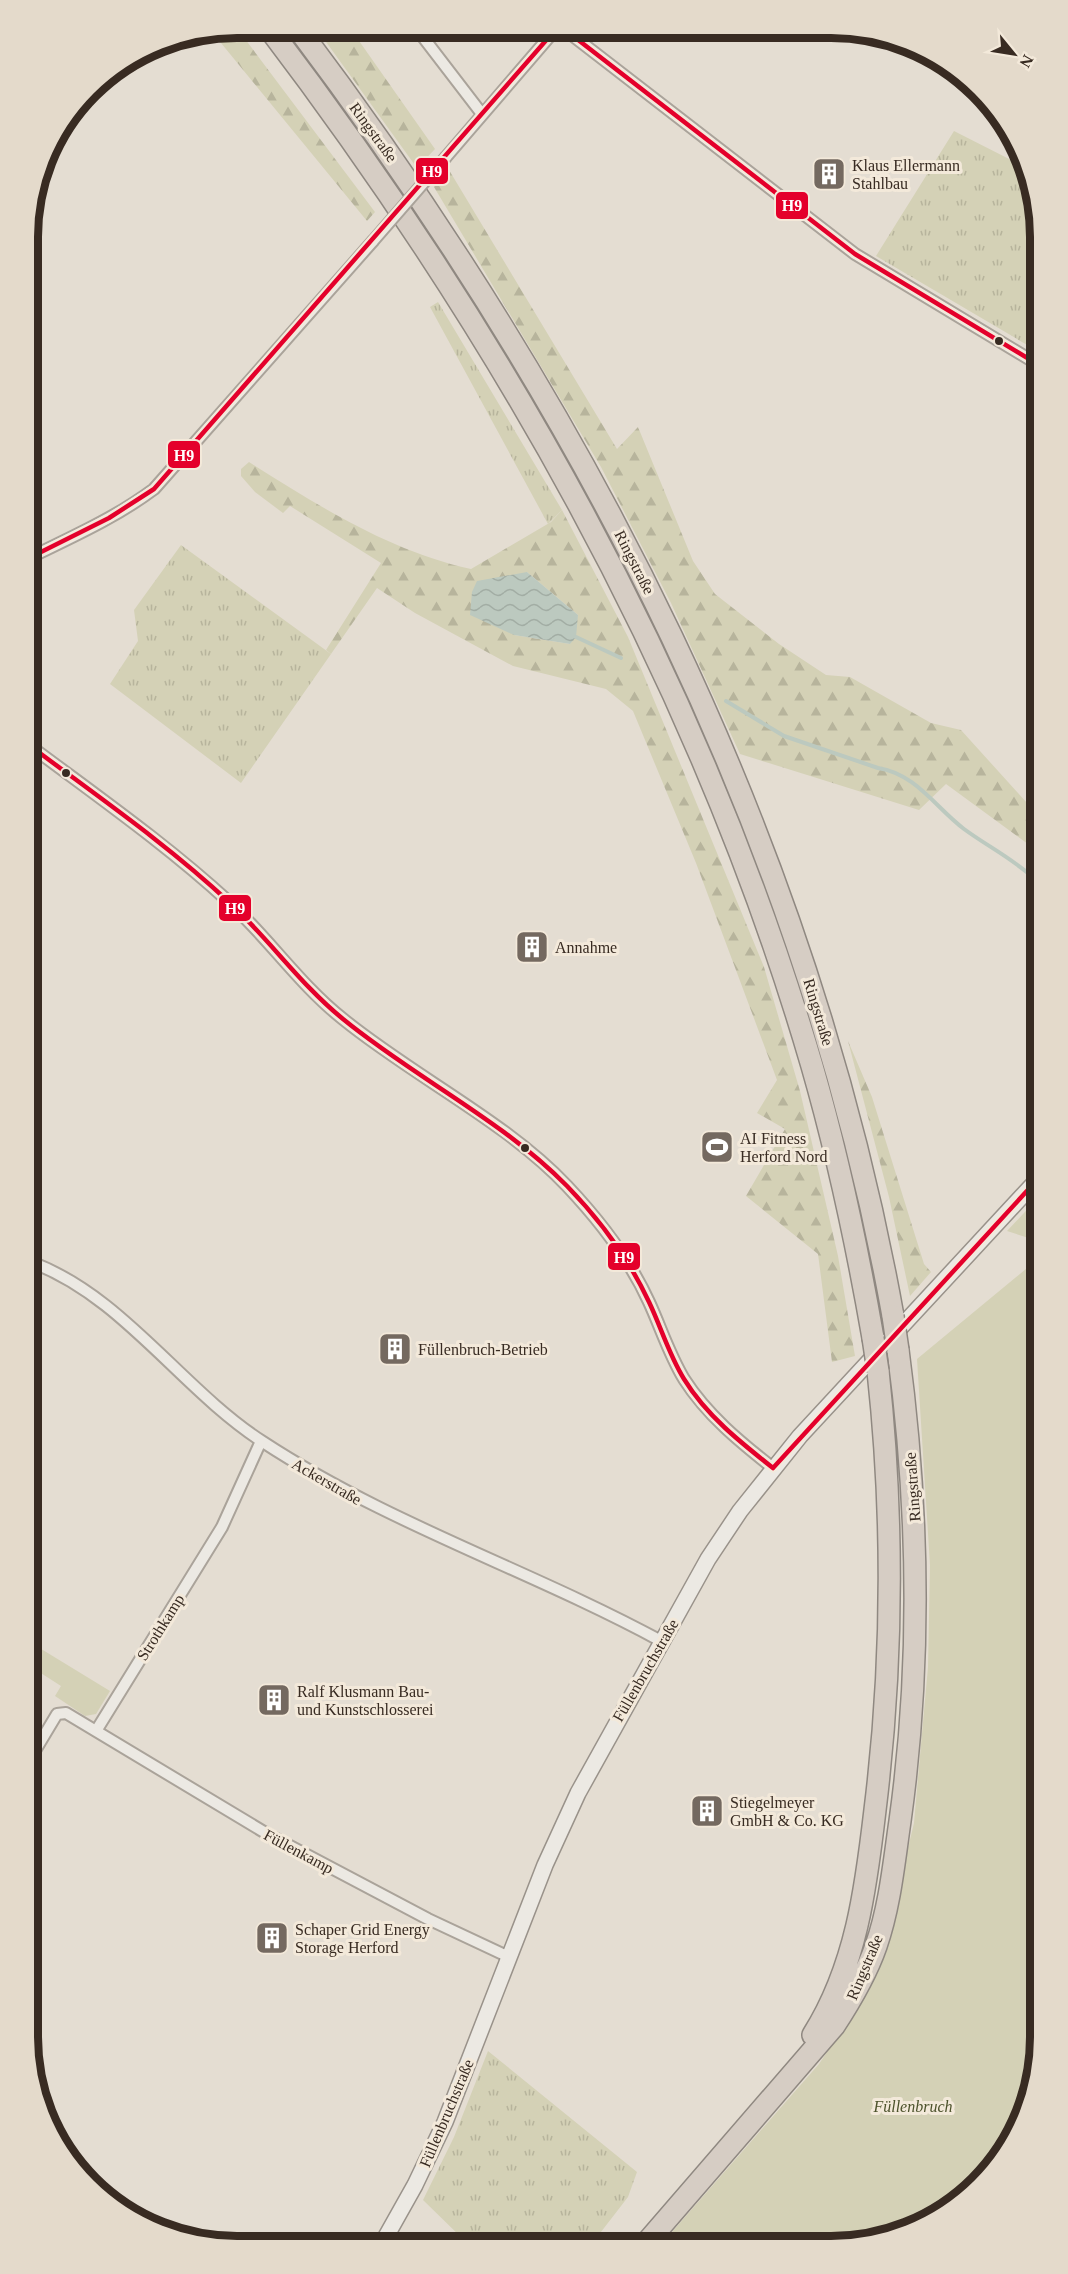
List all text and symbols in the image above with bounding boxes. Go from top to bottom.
north arrow [984,24,1044,84]
text: N [1016,52,1037,71]
street label: Ringstraße [346,99,401,166]
building icon: Klaus Ellermann Stahlbau [811,156,847,192]
line badge: H9 [415,157,449,185]
place label: Klaus Ellermann Stahlbau [852,157,960,192]
text: H9 [422,163,442,180]
line badge: H9 [775,191,809,220]
text: H9 [782,197,802,214]
unlabelled marker [993,335,1005,347]
line badge: H9 [167,440,201,469]
text: H9 [174,447,194,464]
street label: Ringstraße [610,527,658,597]
unlabelled marker [60,767,72,779]
line badge: H9 [218,894,252,922]
text: H9 [225,900,245,917]
building icon: Annahme [514,929,550,965]
place label: Annahme [555,939,617,956]
street label: Ringstraße [799,977,837,1048]
sports icon: AI Fitness Herford Nord [699,1129,735,1165]
place label: AI Fitness Herford Nord [740,1130,828,1165]
unlabelled marker [519,1142,531,1154]
line badge: H9 [607,1242,641,1271]
text: H9 [614,1249,634,1266]
building icon: Füllenbruch-Betrieb [377,1331,413,1367]
place label: Füllenbruch-Betrieb [418,1341,548,1358]
street label: Ringstraße [902,1452,924,1522]
street label: Ackerstraße [289,1455,364,1508]
street label: Strothkamp [133,1591,188,1664]
street label: Füllenbruchstraße [609,1616,682,1725]
building icon: Ralf Klusmann Bau- und Kunstschlosserei [256,1682,292,1718]
place label: Ralf Klusmann Bau- und Kunstschlosserei [297,1683,434,1718]
building icon: Stiegelmeyer GmbH & Co. KG [689,1793,725,1829]
place label: Stiegelmeyer GmbH & Co. KG [730,1794,844,1829]
street label: Füllenkamp [261,1826,337,1878]
building icon: Schaper Grid Energy Storage Herford [254,1920,290,1956]
place label: Schaper Grid Energy Storage Herford [295,1921,430,1957]
street label: Ringstraße [843,1932,887,2003]
street label: Füllenbruchstraße [416,2057,477,2170]
park label: Füllenbruch [872,2098,953,2115]

